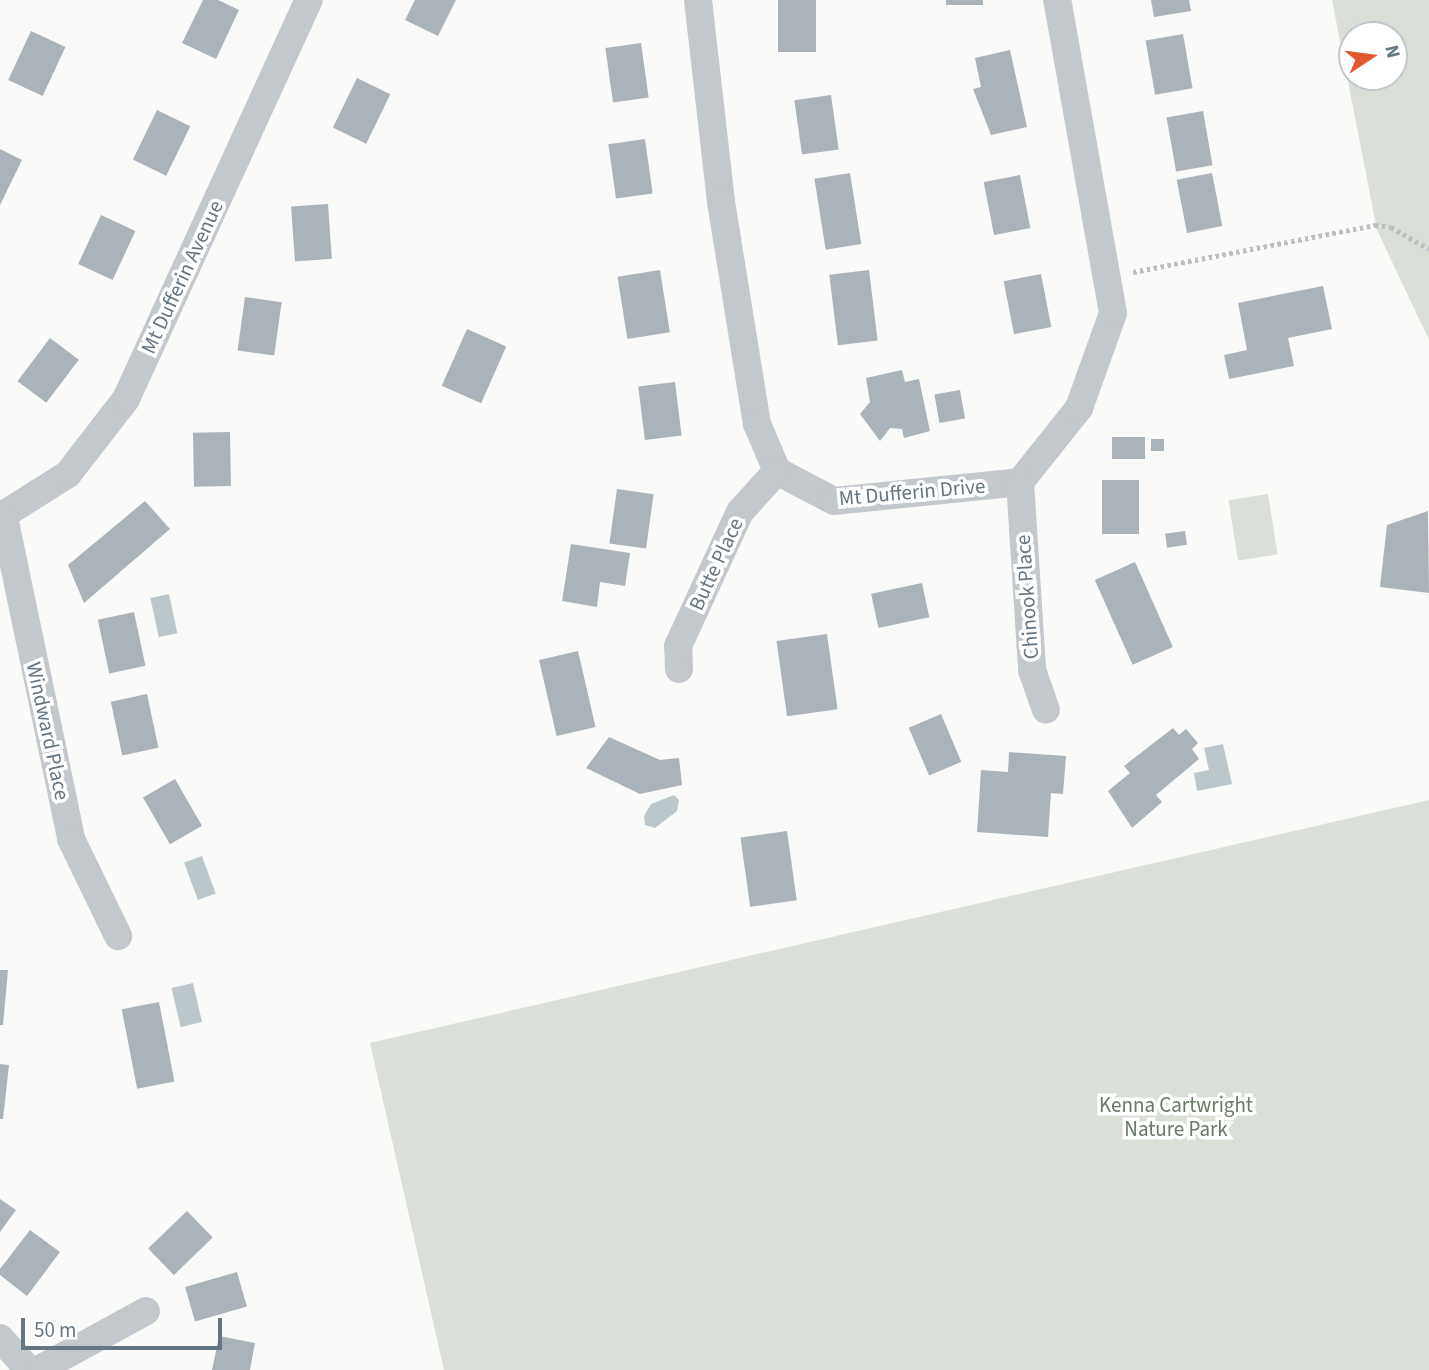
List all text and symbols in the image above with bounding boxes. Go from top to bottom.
north arrow [1338,21,1408,91]
text: N [1377,42,1407,61]
street label: Mt Dufferin Avenue [135,196,229,358]
street label: Mt Dufferin Drive [838,473,986,511]
street label: Butte Place [684,514,748,614]
street label: Chinook Place [1010,534,1044,660]
street label: Windward Place [21,660,75,802]
park label: Kenna Cartwright Nature Park [1099,1092,1253,1142]
scale bar [24,1304,226,1348]
text: 50 m [34,1315,76,1345]

